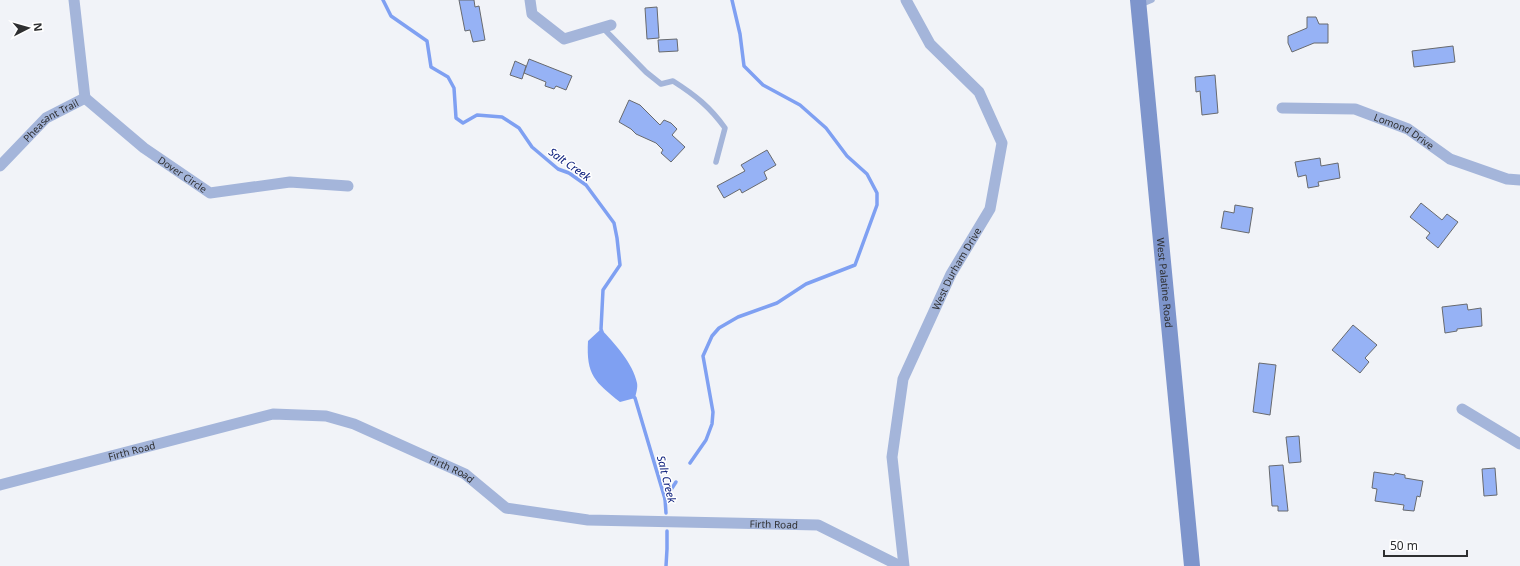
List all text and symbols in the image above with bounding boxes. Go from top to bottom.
north arrow [8,8,48,48]
text: N [31,22,46,32]
street label: Pheasant Trail [20,96,81,145]
street label: Lomond Drive [1372,110,1437,153]
water label: Salt Creek [546,144,594,184]
street label: Dover Circle [155,153,210,196]
street label: West Durham Drive [928,225,985,312]
street label: West Palatine Road [1154,237,1176,328]
street label: Firth Road [106,438,157,464]
street label: Firth Road [427,452,477,486]
water label: Salt Creek [654,454,680,505]
street label: Firth Road [749,517,798,532]
scale bar [1384,532,1467,558]
text: 50 m [1390,537,1418,554]

